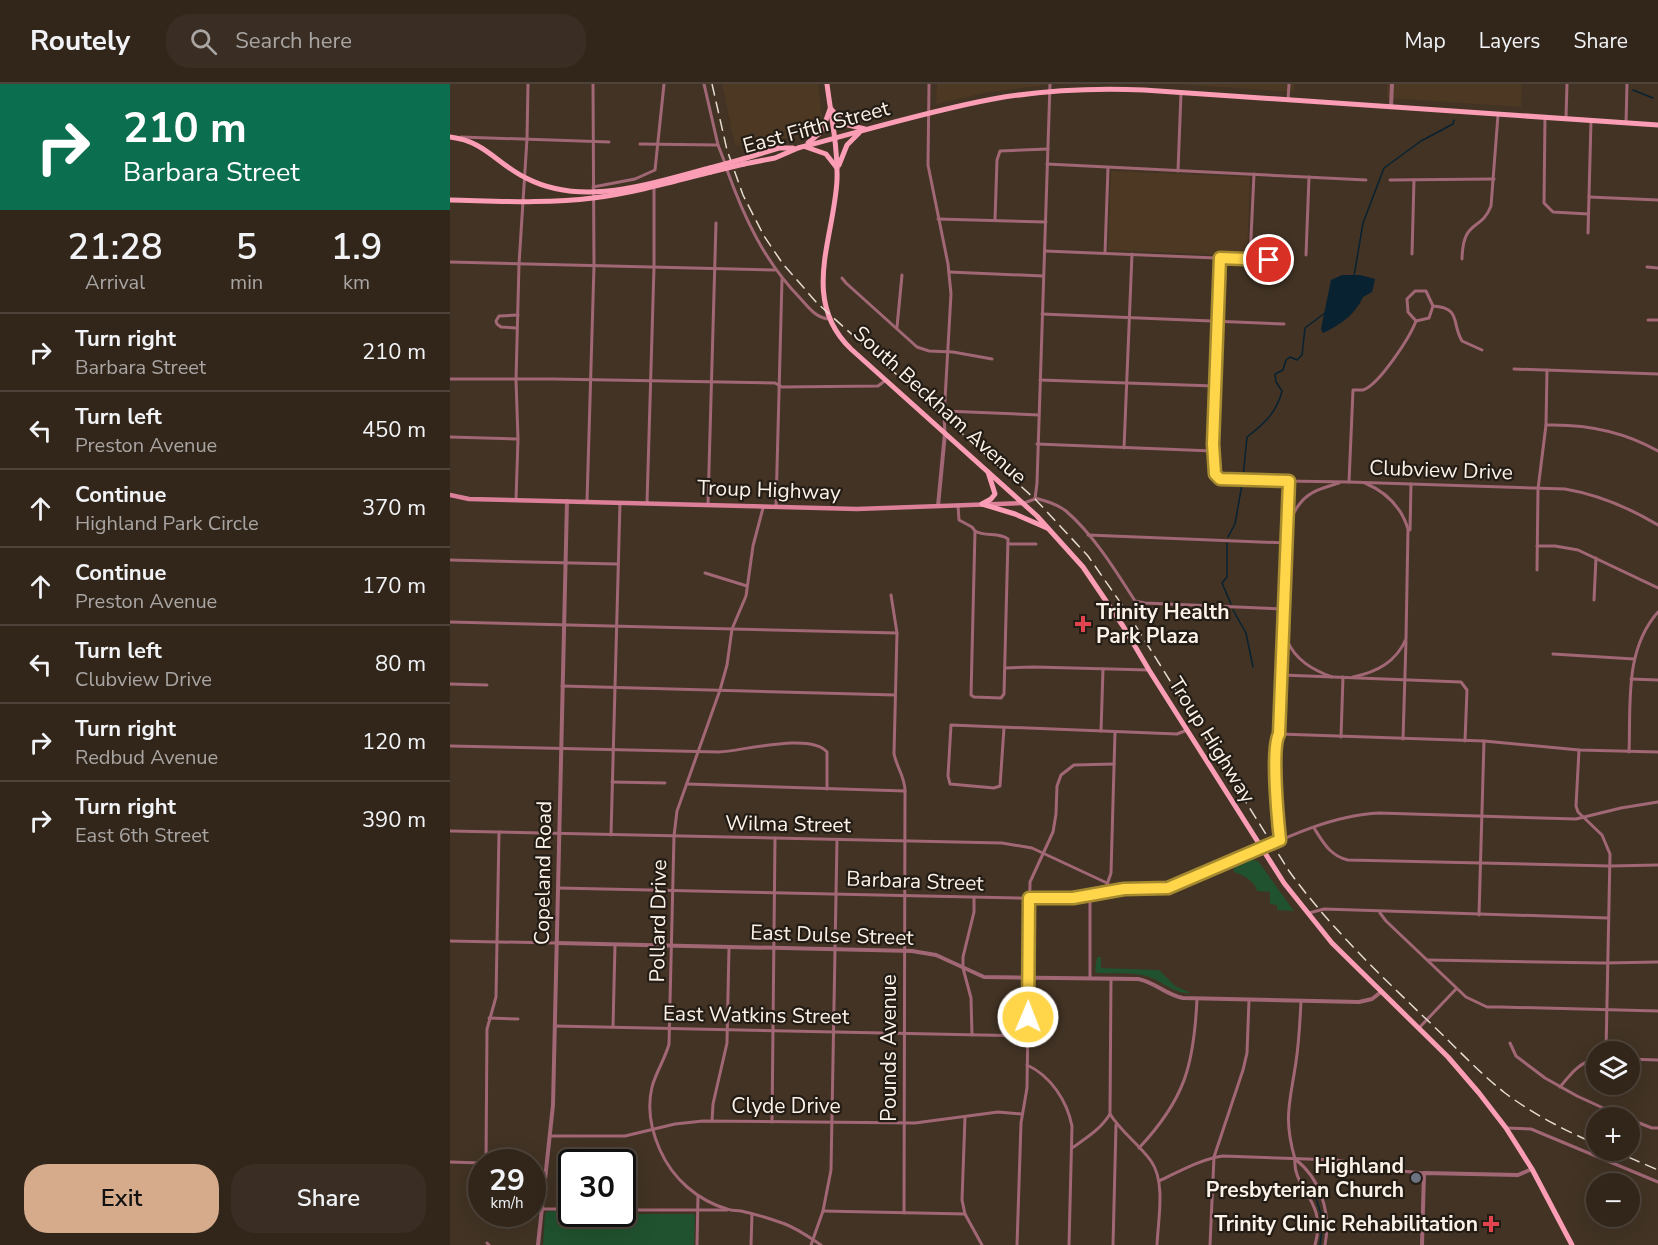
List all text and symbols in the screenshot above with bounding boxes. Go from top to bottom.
search box [166,14,586,68]
text: Routely [30,22,130,60]
icon: search [187,25,220,58]
text: Search here [235,26,352,56]
text: Map [1404,27,1446,55]
text: Layers [1479,27,1540,55]
text: Share [1573,27,1628,55]
street label: East Fifth Street [740,94,893,160]
text: 210 m [123,100,247,157]
icon: right [24,108,102,186]
text: Barbara Street [123,154,300,191]
text: 21:28 [68,223,162,272]
text: 5 [236,223,257,272]
text: 1.9 [331,223,382,272]
pin [1243,234,1294,285]
icon: arrive [1252,243,1285,276]
text: Arrival [85,269,145,296]
text: min [230,269,263,296]
text: km [343,269,370,296]
street label: South Beckham Avenue [847,319,1033,491]
text: Turn right [75,324,176,354]
icon: right [24,336,57,369]
text: 210 m [362,337,426,367]
text: Barbara Street [75,354,206,381]
text: Turn left [75,402,162,432]
icon: left [24,414,57,447]
text: 450 m [362,415,426,445]
text: Preston Avenue [75,432,217,459]
street label: Clubview Drive [1369,453,1513,487]
street label: Troup Highway [697,473,842,507]
text: Continue [75,480,166,510]
icon: ahead [24,492,57,525]
text: 370 m [362,493,426,523]
text: Highland Park Circle [75,510,259,537]
text: Continue [75,558,166,588]
icon: ahead [24,570,57,603]
text: 170 m [362,571,426,601]
text: Preston Avenue [75,588,217,615]
place label: Trinity Health Park Plaza [1096,598,1229,650]
marker: Trinity Health Park Plaza [1074,615,1092,633]
text: Turn left [75,636,162,666]
icon: left [24,648,57,681]
text: 80 m [375,649,426,679]
text: Clubview Drive [75,666,212,693]
street label: Troup Highway [1162,672,1262,809]
text: Turn right [75,714,176,744]
icon: right [24,726,57,759]
text: 120 m [362,727,426,757]
text: Redbud Avenue [75,744,218,771]
text: Turn right [75,792,176,822]
street label: Copeland Road [528,801,558,945]
icon: right [24,804,57,837]
text: 390 m [362,805,426,835]
street label: Wilma Street [725,809,852,839]
text: East 6th Street [75,822,209,849]
street label: Pollard Drive [643,859,673,983]
street label: Barbara Street [846,865,985,897]
street label: East Dulse Street [750,918,915,952]
street label: Pounds Avenue [875,974,903,1122]
position arrow [996,985,1060,1049]
street label: East Watkins Street [663,999,850,1031]
map controls [1586,1041,1640,1227]
button: layers [1586,1041,1640,1095]
street label: Clyde Drive [731,1092,841,1120]
button: + [1586,1107,1640,1161]
speed limit sign: 30 [558,1149,636,1227]
place label: Highland Presbyterian Church [1206,1152,1404,1204]
text: 29 [489,1160,525,1201]
button: Exit [24,1164,219,1233]
button: Share [231,1164,426,1233]
marker: Highland Presbyterian Church [1409,1171,1423,1185]
button: − [1586,1173,1640,1227]
text: km/h [490,1193,524,1213]
place label: Trinity Clinic Rehabilitation [1214,1210,1478,1238]
marker: Trinity Clinic Rehabilitation [1482,1215,1500,1233]

